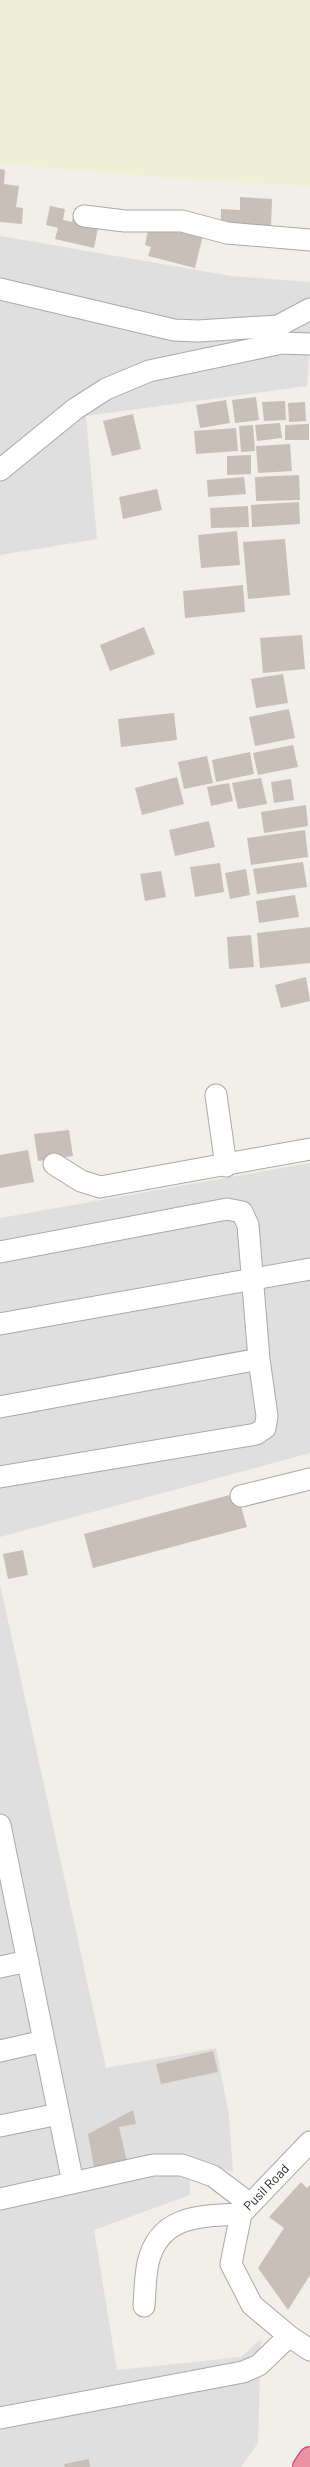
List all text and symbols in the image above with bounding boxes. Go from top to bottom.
street label: Pusil Road [240,2160,292,2214]

